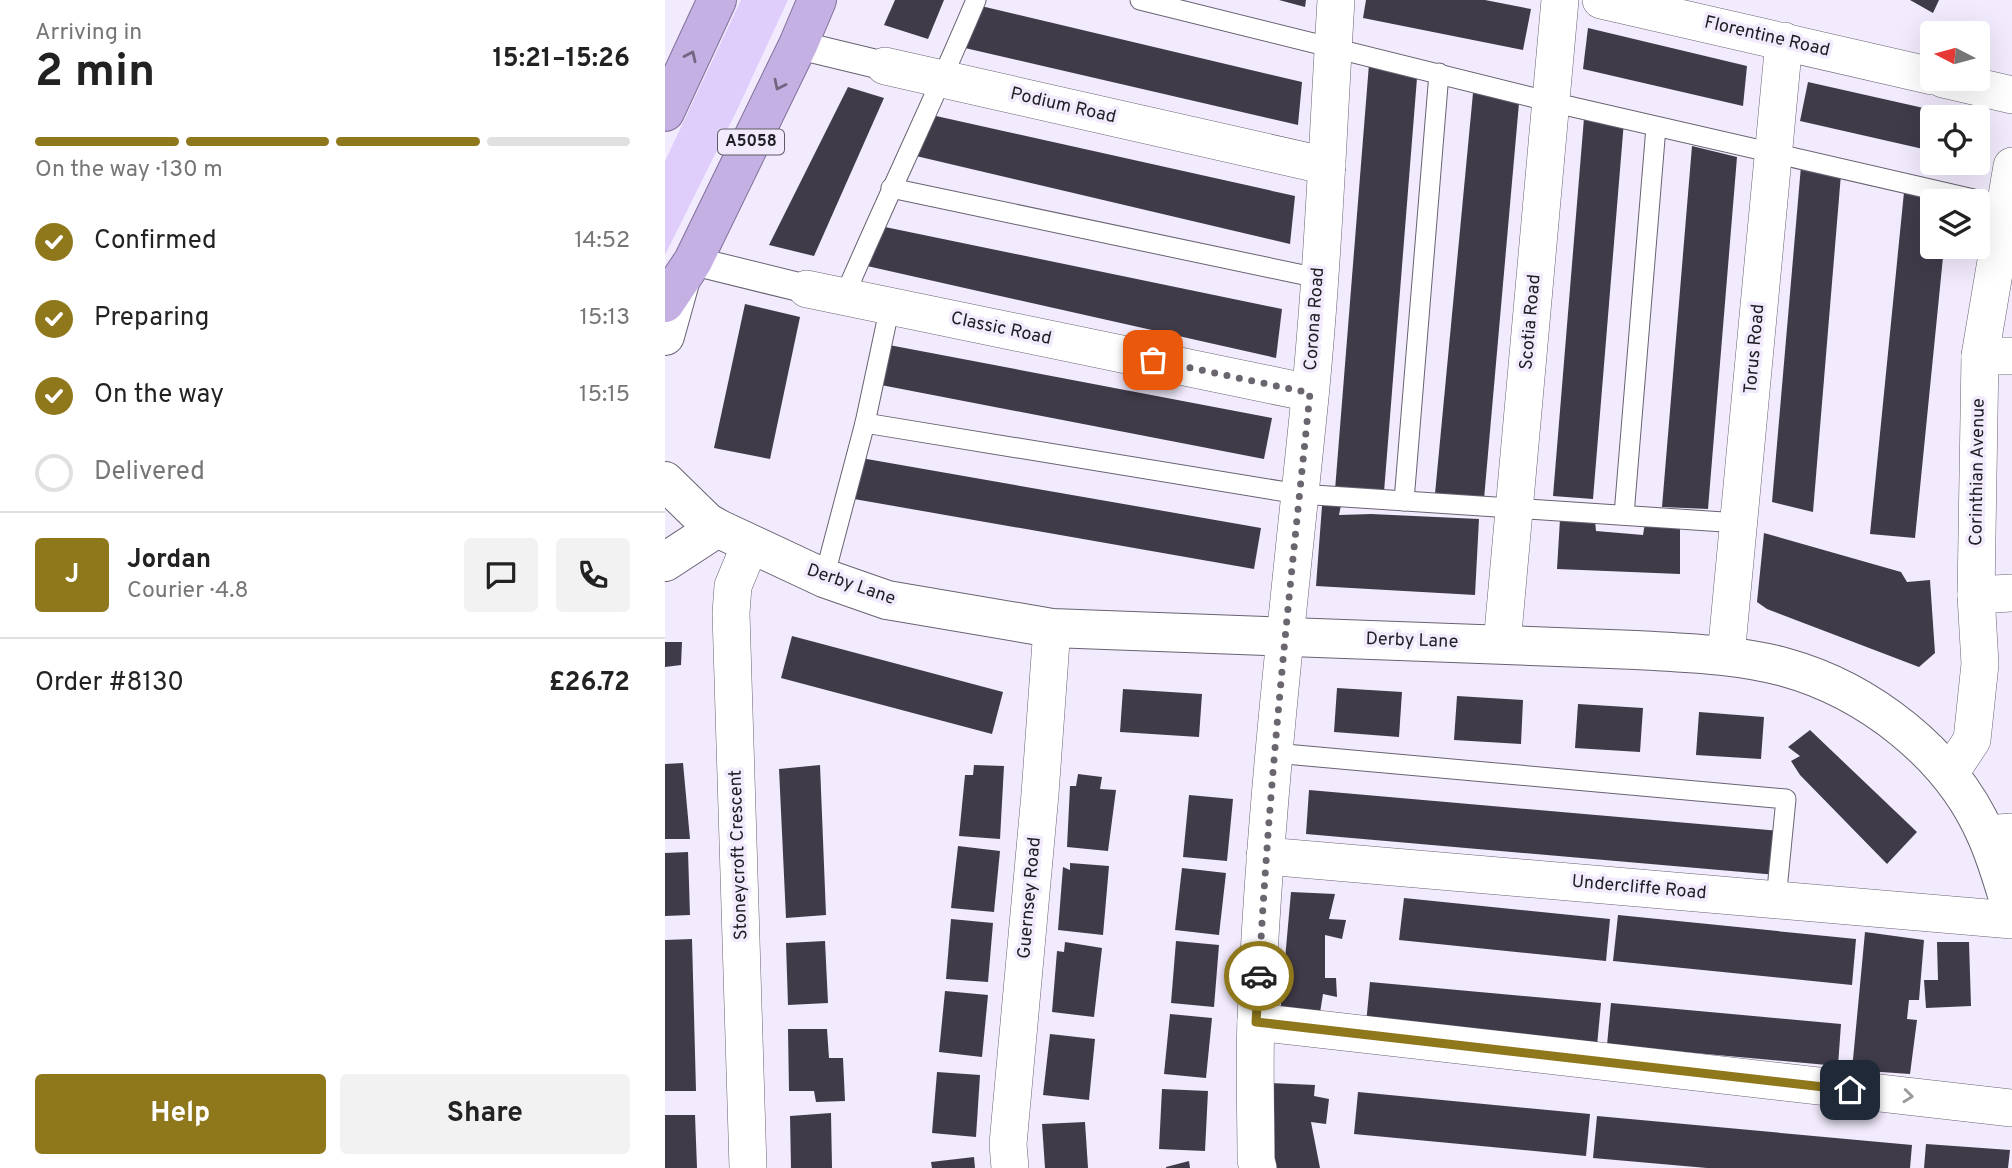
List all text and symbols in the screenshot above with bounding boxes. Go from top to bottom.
street label: Florentine Road [1702,11,1832,63]
text: Arriving in [35,19,142,48]
north arrow [1920,21,1990,91]
map controls [1920,21,1990,259]
text: 15:21–15:26 [492,43,630,76]
text: 2 min [35,44,155,103]
one-way arrow [683,51,697,63]
one-way arrow [773,77,787,90]
street label: Podium Road [1008,83,1118,129]
button: locate [1920,105,1990,175]
road number: A5058 [718,130,784,154]
text: On the way · 130 m [35,156,223,185]
button: layers [1920,189,1990,259]
icon: check [35,223,73,261]
text: Confirmed [94,225,217,258]
text: 14:52 [574,227,630,256]
street label: Corona Road [1300,266,1330,372]
street label: Scotia Road [1515,273,1547,371]
icon: check [35,300,73,338]
text: Preparing [94,302,209,335]
street label: Torus Road [1740,303,1770,395]
text: 15:13 [580,304,630,333]
street label: Classic Road [949,307,1053,351]
pin [1123,330,1183,390]
icon: bag [1134,341,1172,379]
icon: check [35,377,73,415]
text: On the way [94,379,224,412]
text: 15:15 [579,381,630,410]
street label: Corinthian Avenue [1965,398,1991,546]
text: Delivered [94,456,205,489]
button: chat [464,538,538,612]
button: phone [556,538,630,612]
text: Jordan [127,544,211,577]
text: J [65,559,79,592]
street label: Derby Lane [804,559,898,611]
text: Courier · 4.8 [127,577,248,606]
street label: Derby Lane [1365,628,1459,654]
text: Order #8130 [35,667,184,700]
text: £26.72 [549,667,630,700]
street label: Stoneycroft Crescent [725,769,753,941]
street label: Guernsey Road [1013,836,1047,960]
street label: Undercliffe Road [1571,871,1707,905]
courier [1224,941,1294,1011]
icon: car [1240,957,1278,995]
pin [1820,1060,1880,1120]
icon: home [1831,1071,1869,1109]
button: Help [35,1074,326,1154]
button: Share [340,1074,630,1154]
one-way arrow [1902,1089,1914,1104]

